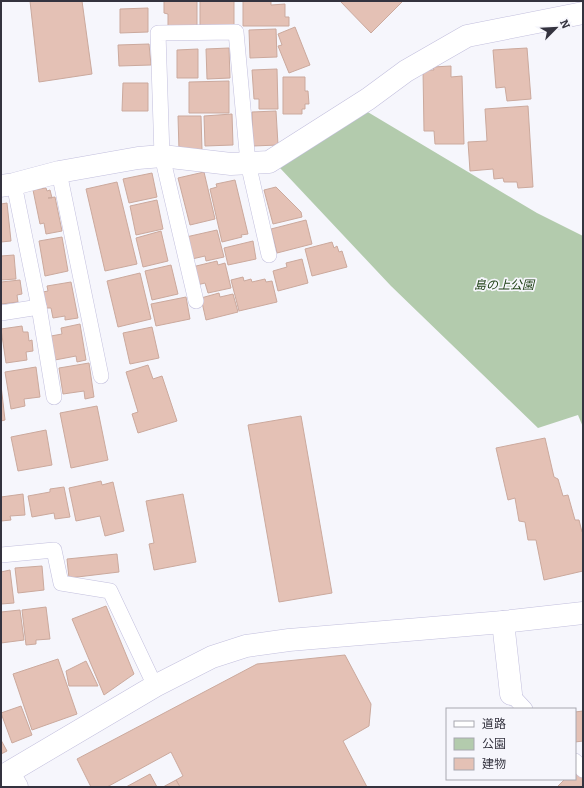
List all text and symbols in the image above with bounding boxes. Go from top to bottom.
north arrow [536,8,576,48]
text: N [557,18,573,31]
park label: 島の上公園 [474,278,536,292]
legend [446,708,576,780]
text: 道路 [482,717,506,731]
text: 公園 [482,737,506,751]
text: 建物 [482,757,506,771]

